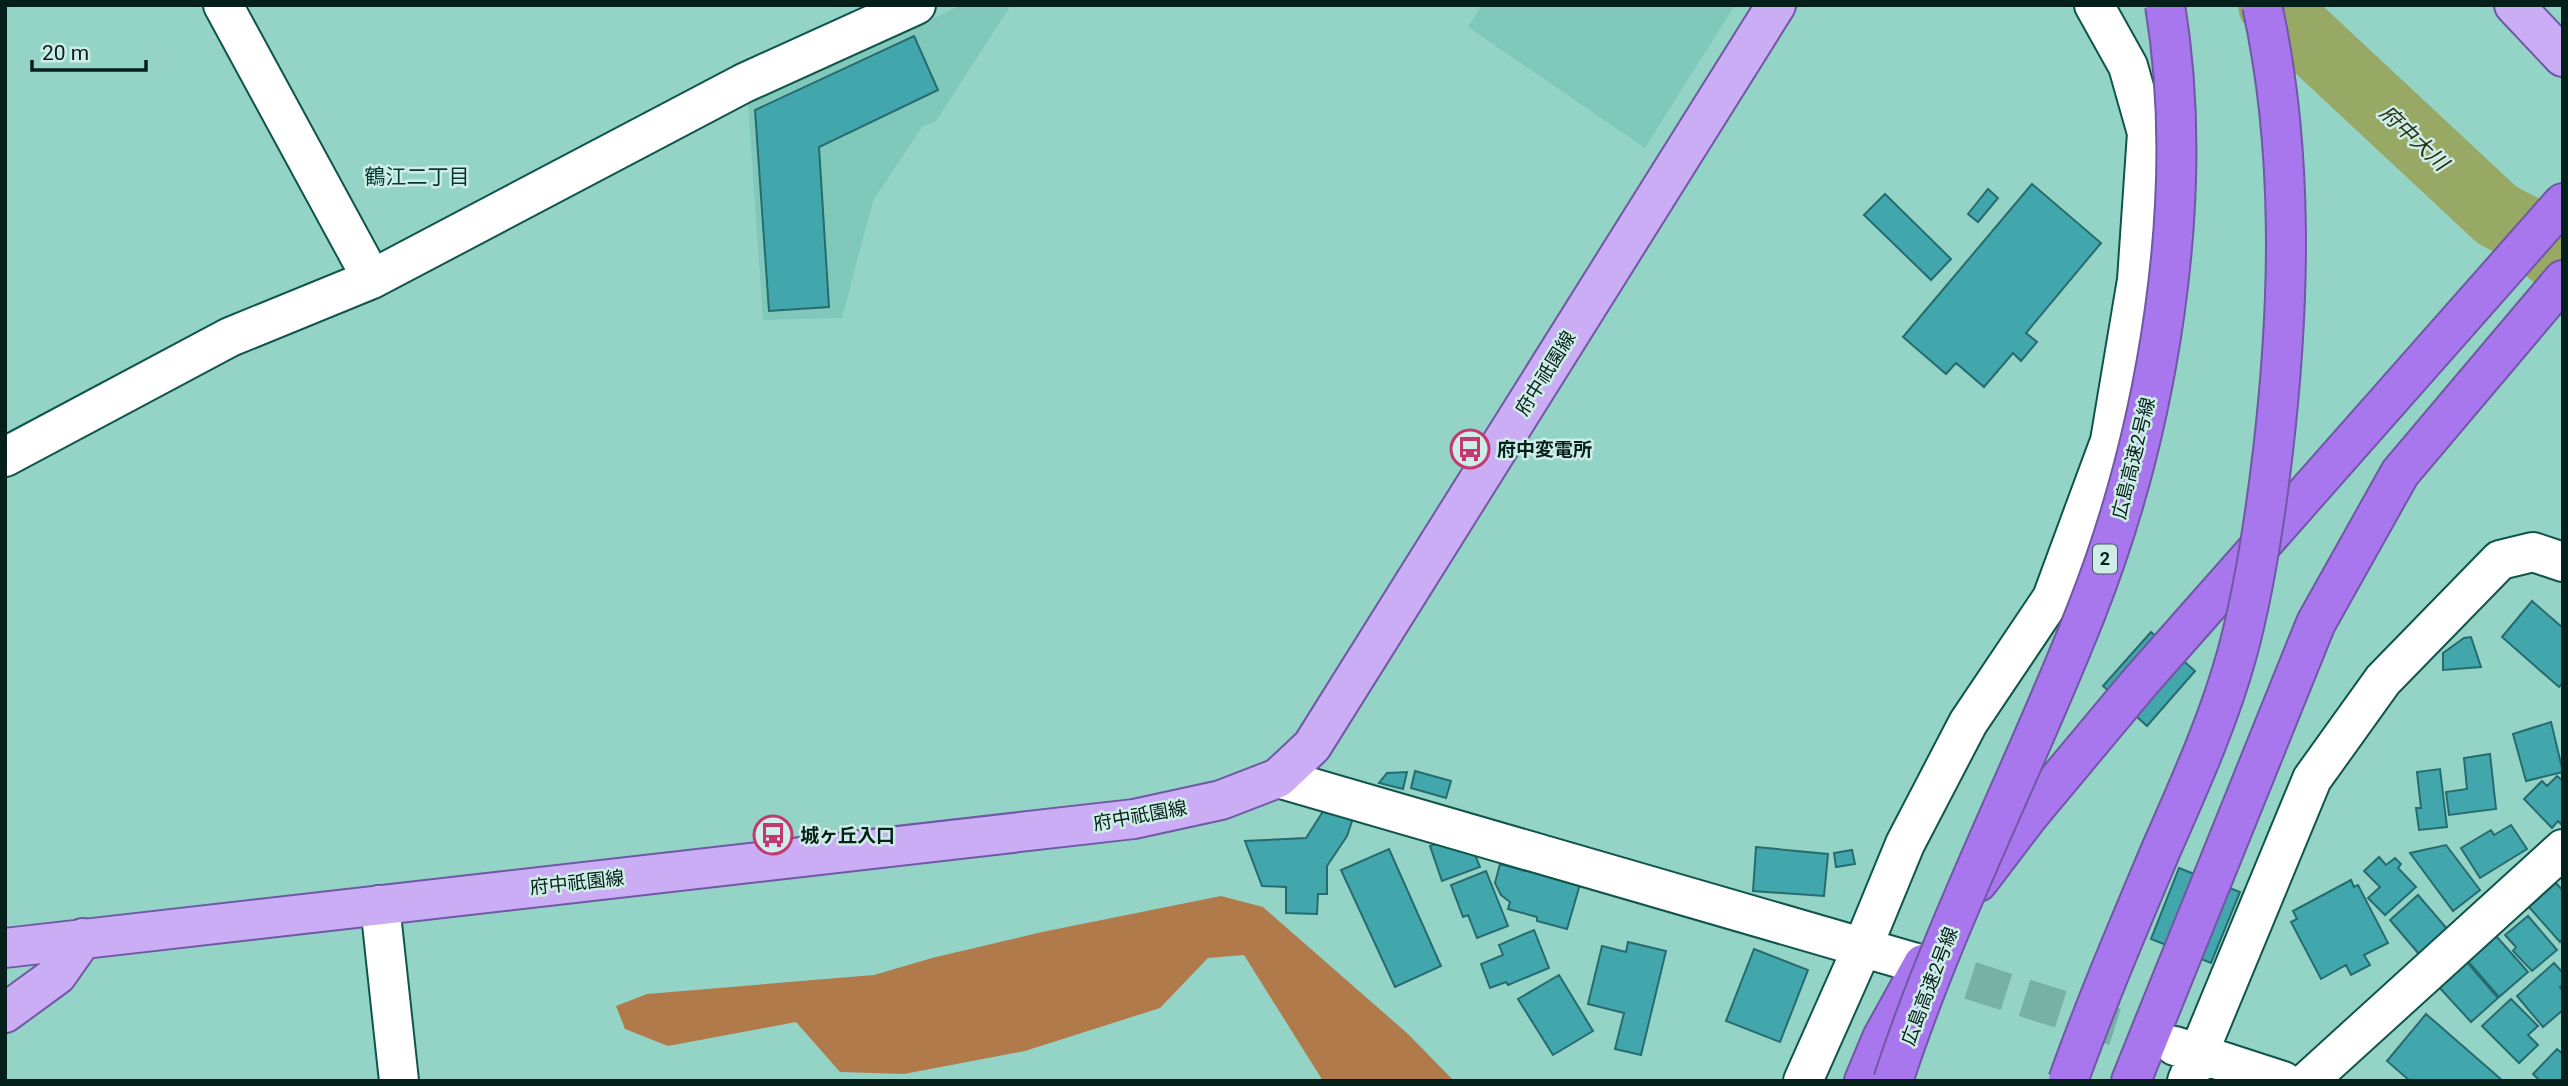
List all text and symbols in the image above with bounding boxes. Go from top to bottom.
scale bar [32,28,145,72]
text: 20 m [42,41,89,65]
water label: 府中大川 [2375,101,2454,177]
district label: 鶴江二丁目 [365,165,470,189]
street label: 府中祇園線 [1510,327,1580,420]
street label: 広島高速2号線 [2107,395,2160,521]
bus stop icon: 府中変電所 [1449,428,1491,470]
place label: 府中変電所 [1497,438,1592,461]
road number: 2 [2093,544,2117,574]
street label: 府中祇園線 [1091,796,1189,835]
bus stop icon: 城ヶ丘入口 [752,814,794,856]
place label: 城ヶ丘入口 [800,824,895,847]
street label: 府中祇園線 [529,866,626,899]
street label: 広島高速2号線 [1896,924,1963,1049]

